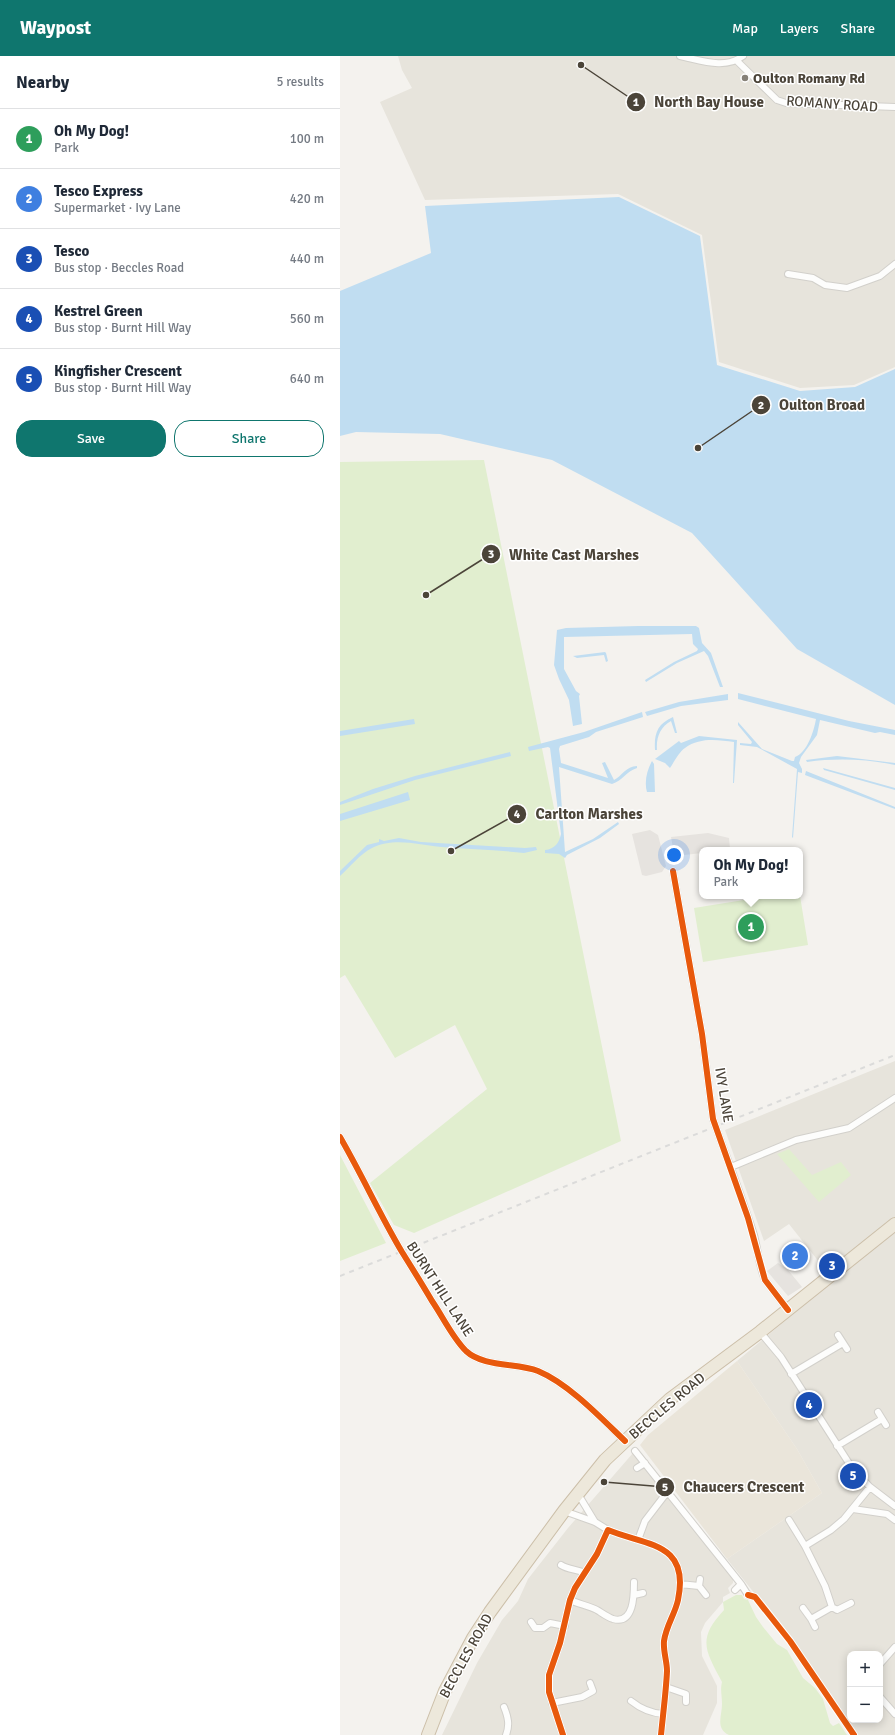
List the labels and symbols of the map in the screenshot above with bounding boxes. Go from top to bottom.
place label: Oulton Romany Rd [753,70,866,87]
marker: Oulton Romany Rd [740,73,750,83]
callout: North Bay House [626,88,772,115]
street label: ROMANY ROAD [786,92,878,116]
text: North Bay House [654,93,764,111]
text: 1 [633,95,640,110]
callout: Oulton Broad [751,391,873,418]
text: Oulton Broad [779,396,865,414]
text: 2 [758,398,764,413]
callout: White Cast Marshes [481,541,647,568]
text: White Cast Marshes [509,546,639,564]
text: 3 [488,547,494,562]
callout: Carlton Marshes [507,800,650,827]
text: Carlton Marshes [535,805,643,823]
text: 4 [514,807,521,822]
your location [664,845,684,865]
pin: 1 [738,912,764,942]
street label: IVY LANE [711,1066,737,1124]
street label: BURNT HILL LANE [403,1238,477,1340]
pin: 2 [782,1241,808,1271]
pin: 3 [819,1251,845,1281]
street label: BECCLES ROAD [626,1369,708,1443]
pin: 4 [796,1390,822,1420]
pin: 5 [840,1461,866,1491]
callout: Chaucers Crescent [655,1473,812,1500]
text: Chaucers Crescent [684,1478,805,1496]
text: 5 [662,1480,668,1495]
street label: BECCLES ROAD [436,1611,496,1701]

